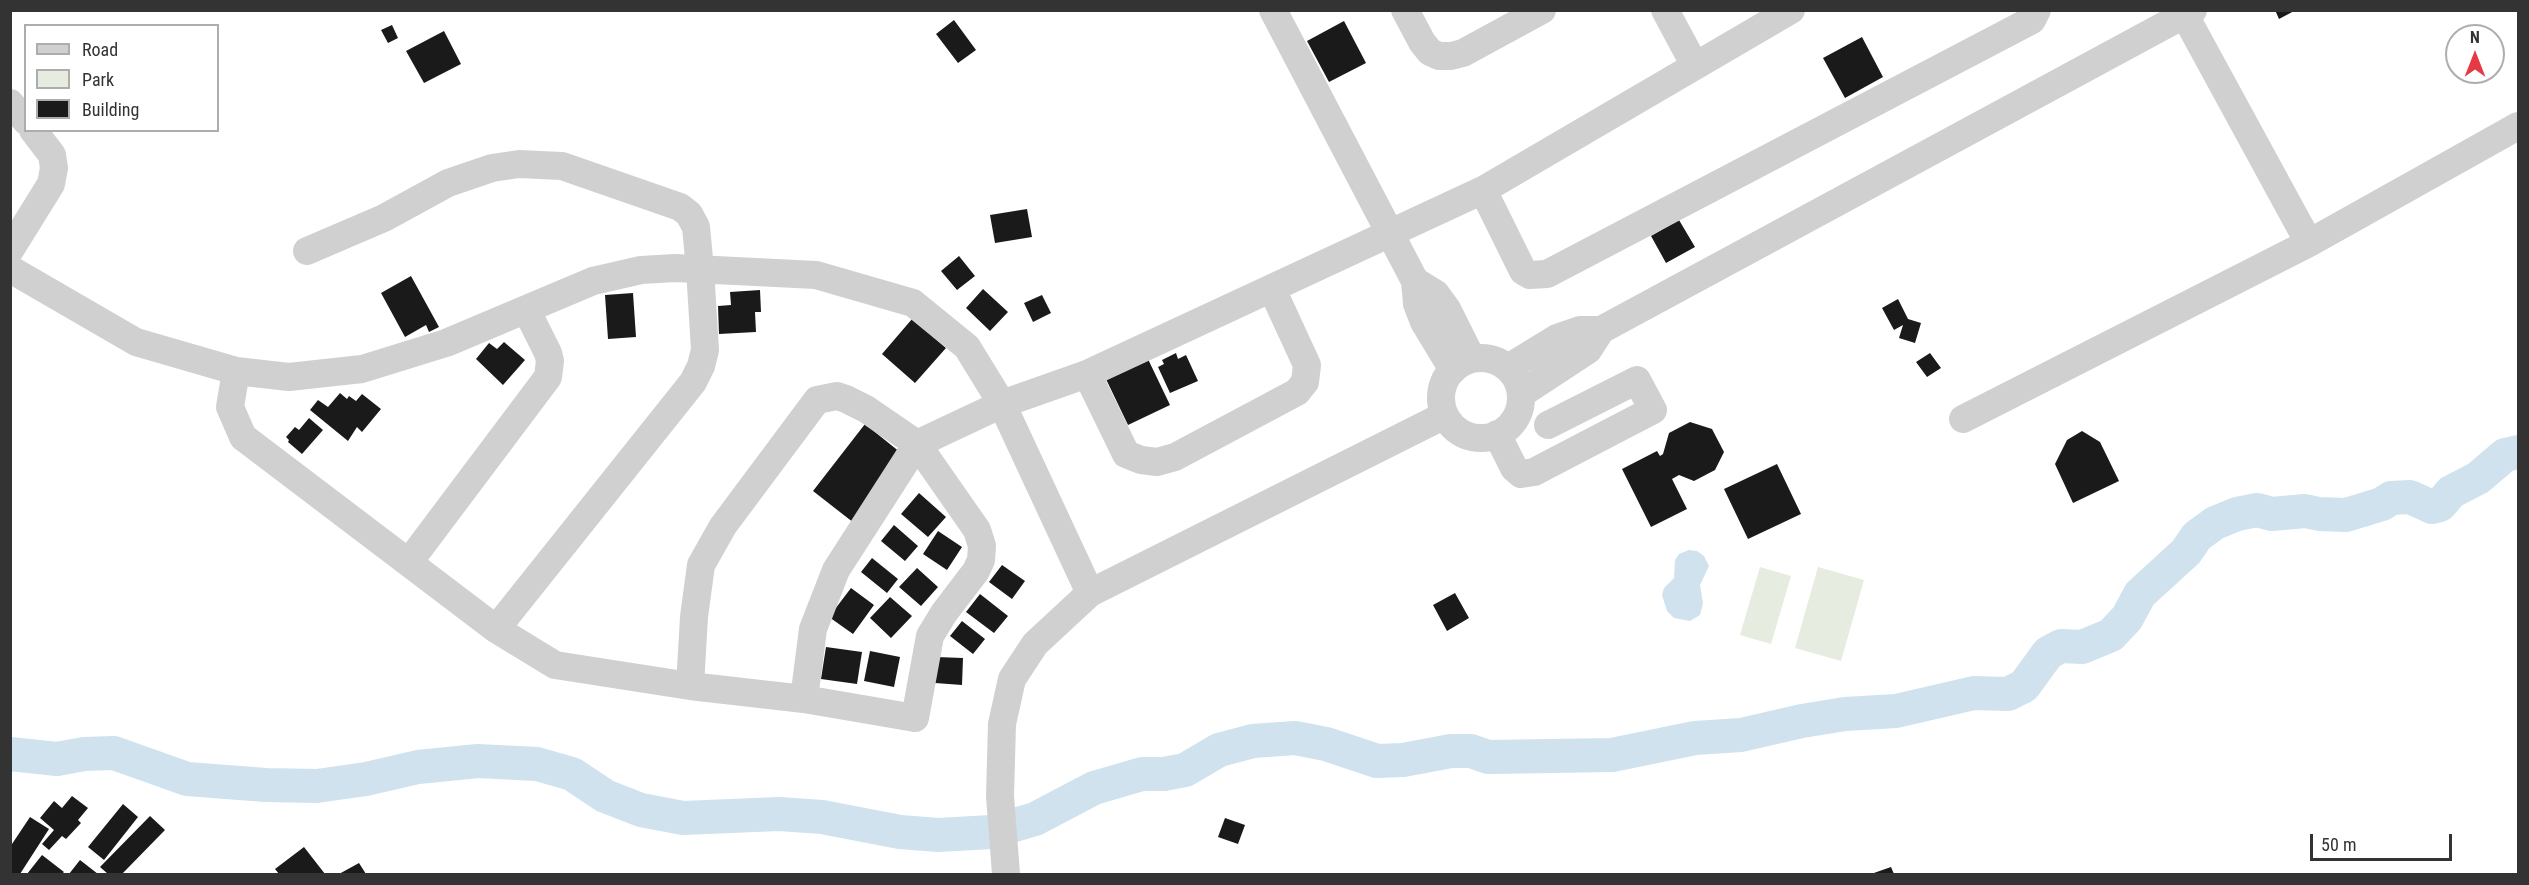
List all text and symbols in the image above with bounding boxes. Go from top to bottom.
legend [24,24,219,132]
north arrow [2445,24,2505,84]
text: N [2470,28,2480,47]
text: Road [82,39,118,60]
text: Park [82,69,114,90]
text: Building [82,99,139,120]
scale bar [2313,822,2456,860]
text: 50 m [2321,834,2356,855]

